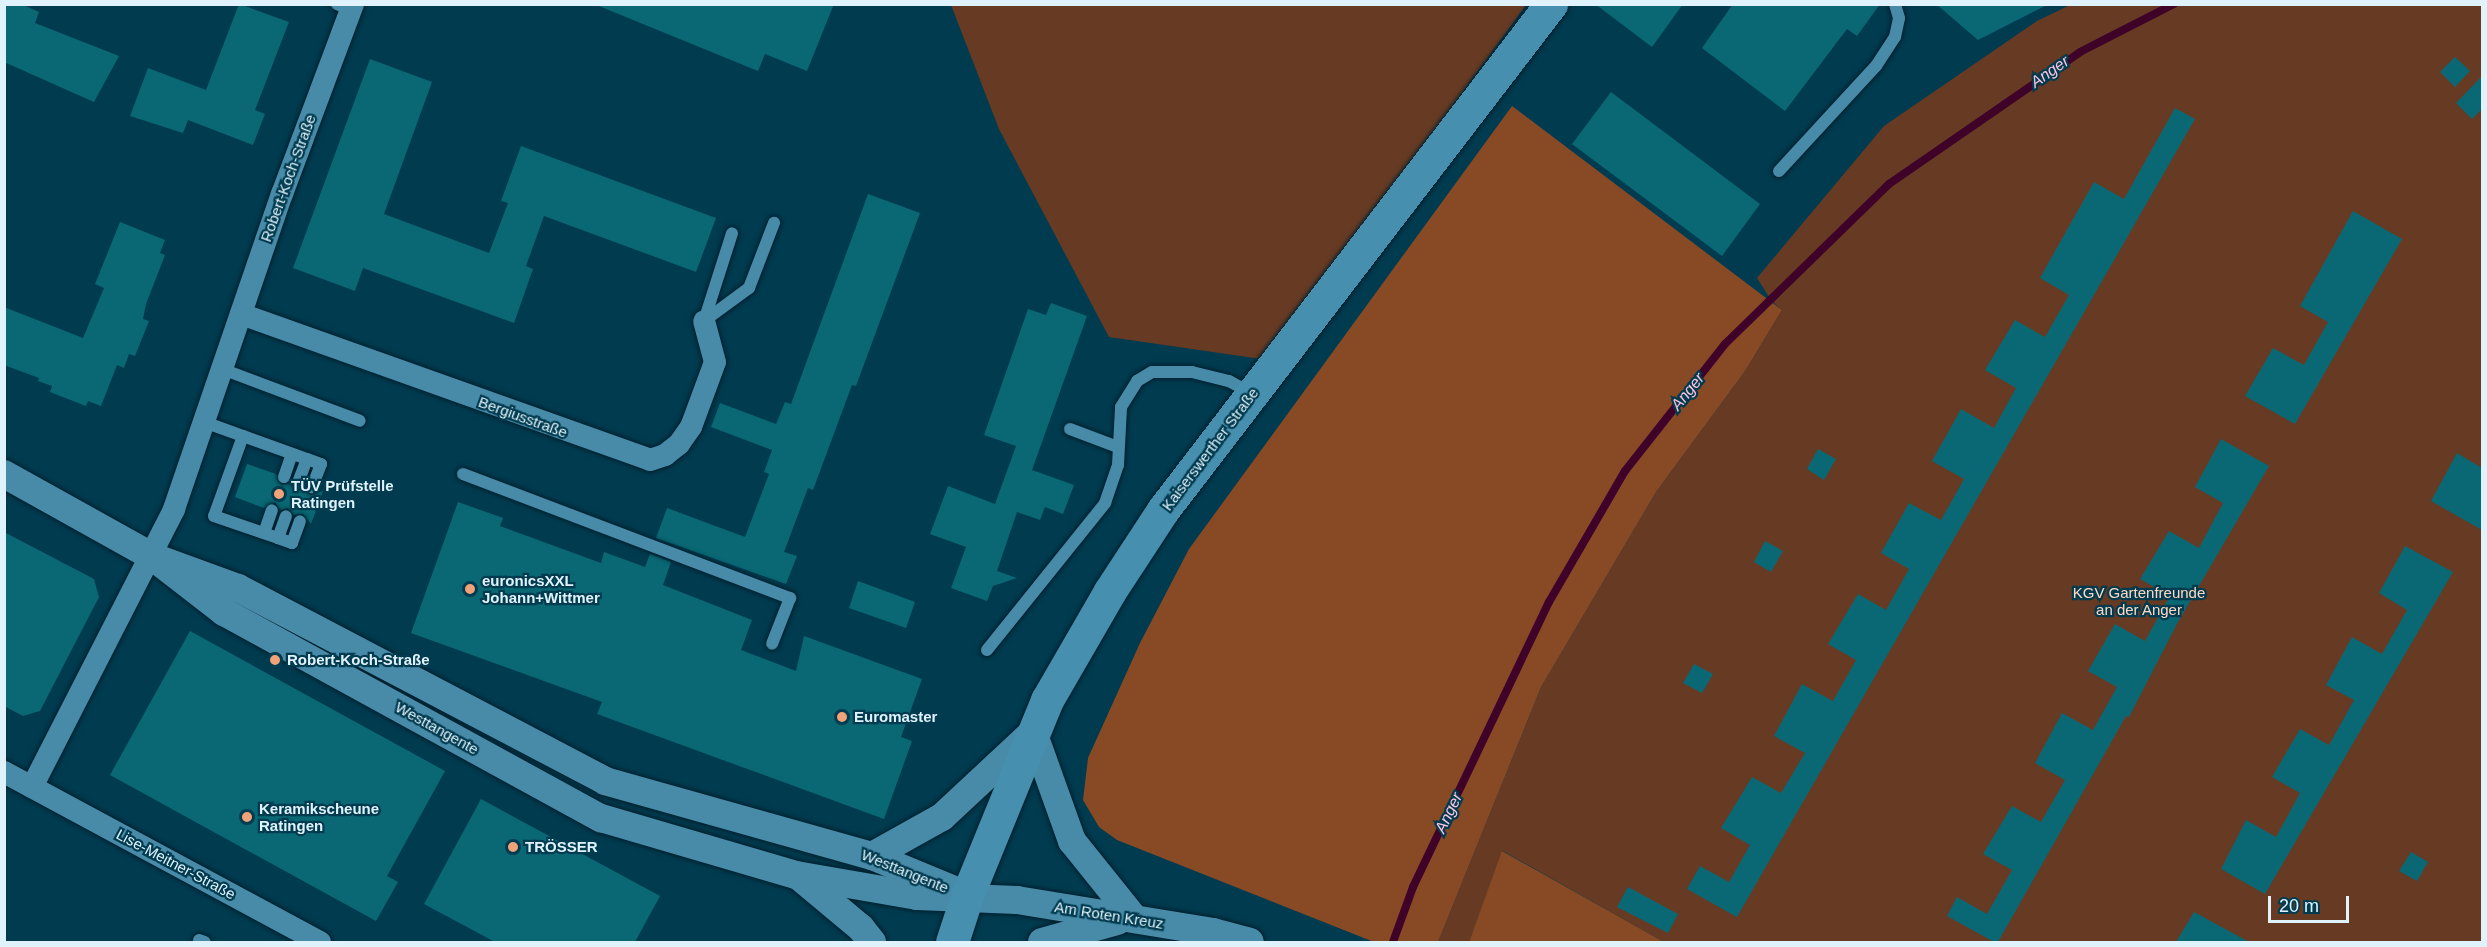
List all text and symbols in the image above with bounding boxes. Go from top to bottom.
water label: Anger [2027,52,2073,92]
street label: Robert-Koch-Straße [257,112,319,244]
water label: Anger [1667,369,1709,415]
street label: Kaiserswerther Straße [1158,384,1262,514]
street label: Bergiusstraße [476,393,570,441]
place label: TÜV Prüfstelle Ratingen [291,476,394,511]
marker: TÜV Prüfstelle Ratingen [272,487,286,501]
place label: euronicsXXL Johann+Wittmer [482,571,600,606]
marker: euronicsXXL Johann+Wittmer [463,582,477,596]
park label: KGV Gartenfreunde an der Anger [2073,583,2205,618]
place label: Robert-Koch-Straße [287,651,430,669]
marker: Robert-Koch-Straße [268,653,282,667]
street label: Westtangente [392,698,482,758]
place label: Euromaster [854,708,937,726]
marker: Euromaster [835,710,849,724]
water label: Anger [1431,790,1467,836]
place label: Keramikscheune Ratingen [259,799,379,834]
marker: Keramikscheune Ratingen [240,810,254,824]
street label: Lise-Meitner-Straße [113,825,239,903]
place label: TRÖSSER [525,838,598,856]
marker: TRÖSSER [506,840,520,854]
street label: Westtangente [859,845,951,897]
scale bar [2271,884,2352,922]
text: 20 m [2279,896,2319,916]
street label: Am Roten Kreuz [1053,898,1165,932]

